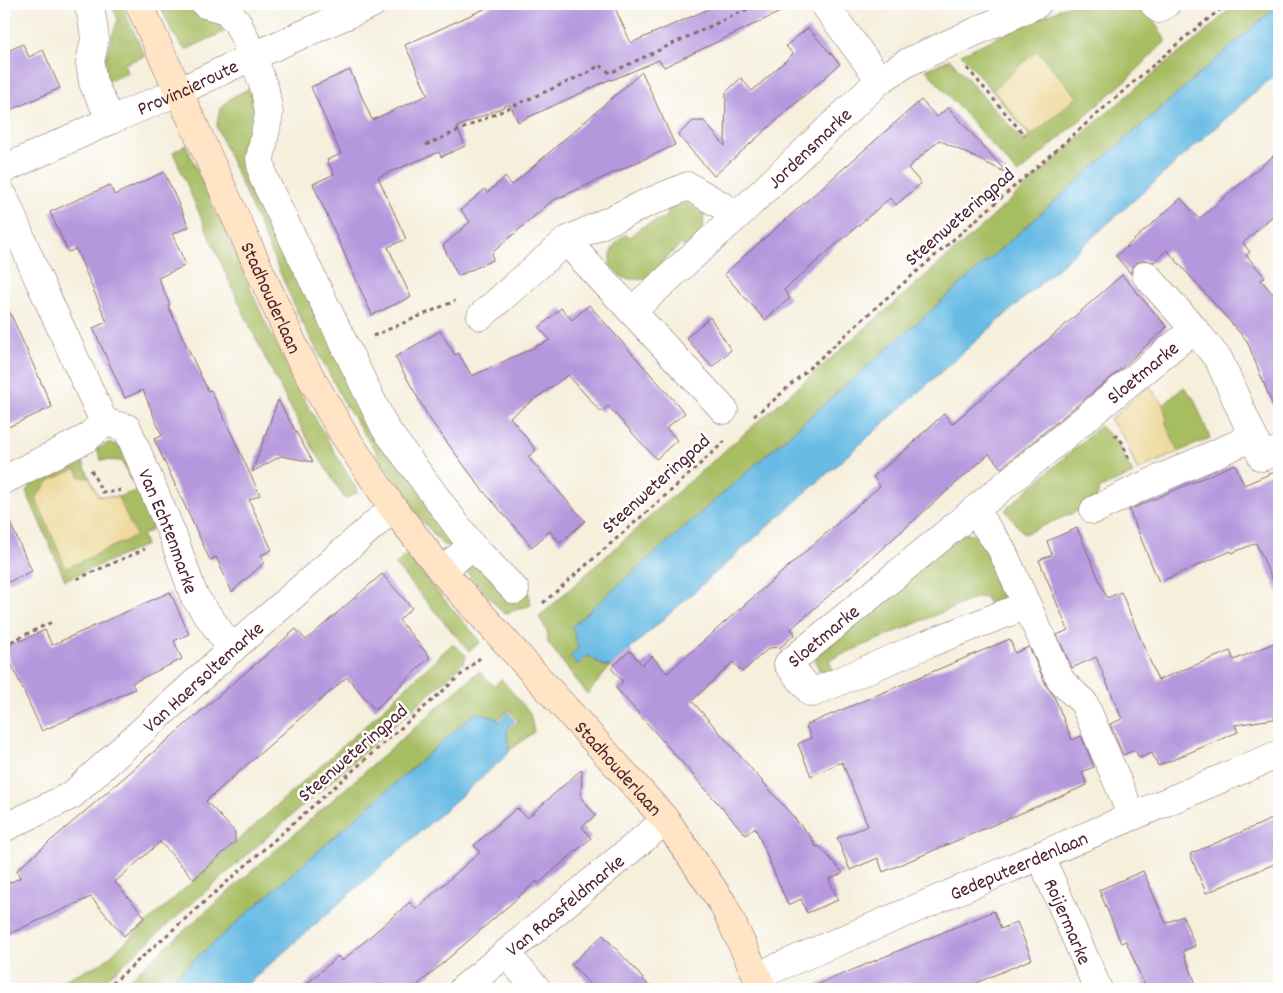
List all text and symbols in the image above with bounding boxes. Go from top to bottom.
street label: Provincieroute [134,54,244,124]
street label: Jordensmarke [763,102,860,197]
street label: Steenweteringpad [900,162,1022,274]
street label: Stadhouderlaan [232,238,307,359]
street label: Sloetmarke [1102,336,1186,412]
street label: Steenweteringpad [596,429,718,542]
street label: Van Echtenmarke [129,465,203,598]
street label: Sloetmarke [782,599,867,676]
street label: Van Haersoltemarke [138,616,271,741]
street label: Steenweteringpad [293,698,415,810]
street label: Stadhouderlaan [566,716,667,824]
street label: Gedeputeerdenlaan [946,826,1093,909]
street label: Van Raasfeldmarke [501,849,632,965]
street label: Roijermarke [1035,875,1097,970]

